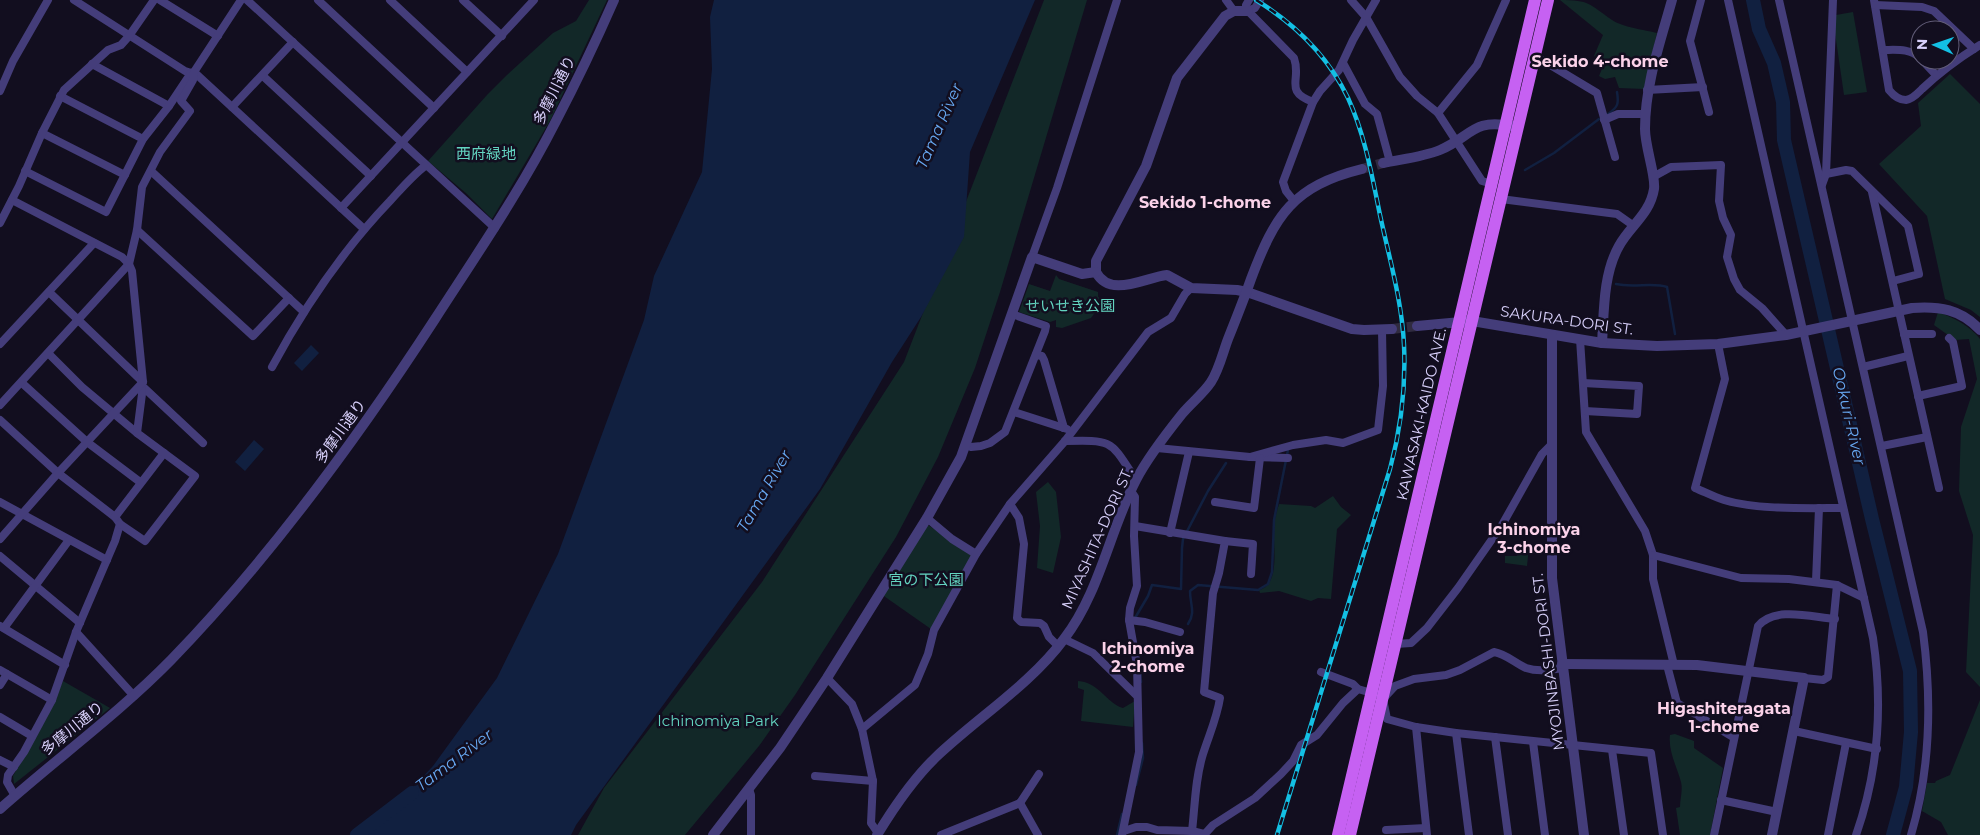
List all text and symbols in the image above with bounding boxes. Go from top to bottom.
north arrow [1910,20,1960,70]
text: N [1913,39,1931,51]
street label: 多摩川通り [529,52,579,128]
district label: Sekido 4-chome [1531,52,1669,71]
water label: Tama River [912,80,967,172]
park label: 西府緑地 [456,144,516,163]
district label: Sekido 1-chome [1139,193,1271,212]
park label: せいせき公園 [1025,296,1115,315]
street label: SAKURA-DORI ST. [1499,301,1635,339]
street label: KAWASAKI-KAIDO AVE. [1392,326,1450,502]
water label: Ookuri-River [1828,365,1870,467]
street label: 多摩川通り [310,395,370,467]
water label: Tama River [733,446,795,535]
street label: MIYASHITA-DORI ST. [1057,464,1137,612]
district label: Ichinomiya 3-chome [1488,520,1580,557]
park label: 宮の下公園 [888,570,964,589]
street label: MYOJINBASHI-DORI ST. [1528,572,1568,752]
district label: Ichinomiya 2-chome [1102,639,1194,676]
street label: 多摩川通り [37,697,107,759]
district label: Higashiteragata 1-chome [1657,699,1791,736]
park label: Ichinomiya Park [657,711,779,730]
water label: Tama River [412,725,497,795]

